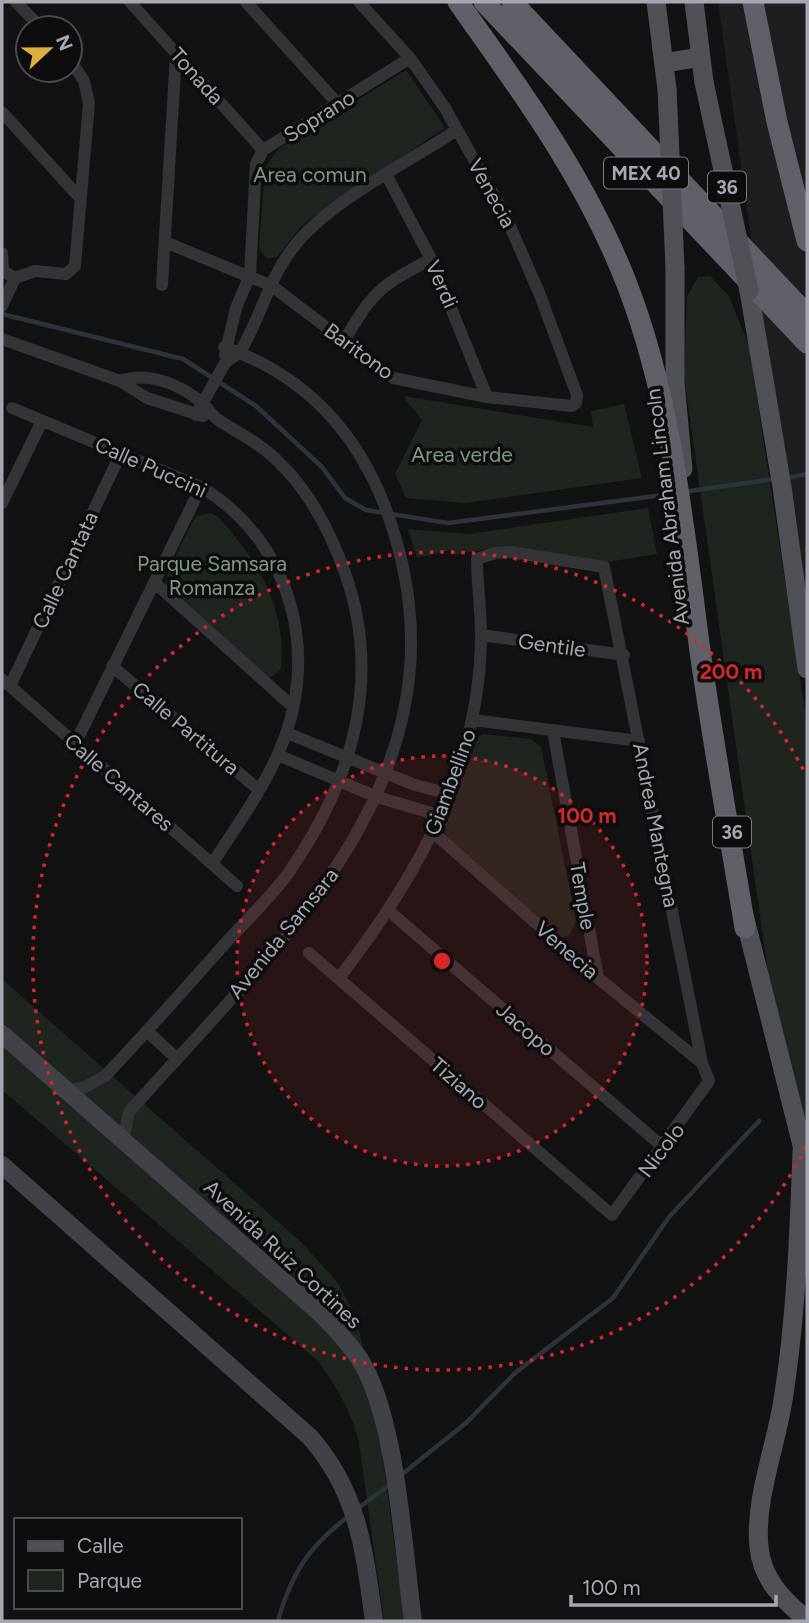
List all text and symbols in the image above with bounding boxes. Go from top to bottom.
north arrow [14,14,84,84]
text: N [51,32,78,54]
street label: Tonada [165,42,229,110]
street label: Soprano [279,84,359,148]
street label: Venecia [463,154,521,232]
road number: MEX 40 [604,158,688,188]
park label: Area comun [253,162,367,187]
road number: 36 [708,172,746,202]
street label: Verdi [421,256,463,312]
street label: Baritono [320,318,398,384]
street label: Avenida Abraham Lincoln [640,387,694,627]
street label: Calle Puccini [91,431,211,503]
park label: Area verde [411,442,513,467]
street label: Calle Cantata [27,507,103,633]
park label: Parque Samsara Romanza [137,551,287,600]
street label: Gentile [517,628,587,662]
text: 200 m [700,659,762,684]
street label: Calle Partitura [127,676,245,780]
street label: Giambellino [419,725,481,839]
street label: Calle Cantares [59,728,179,836]
street label: Andrea Mantegna [628,741,684,909]
text: 100 m [557,803,617,828]
road number: 36 [713,817,751,848]
street label: Temple [565,860,601,932]
street label: Avenida Samsara [223,863,343,1003]
street label: Venecia [530,916,604,984]
centre of rings [430,949,454,973]
street label: Jacopo [492,997,560,1061]
street label: Tiziano [426,1052,492,1114]
street label: Nicolo [633,1118,689,1182]
street label: Avenida Ruiz Cortines [199,1174,367,1334]
legend [14,1518,242,1609]
text: Calle [77,1533,124,1558]
scale bar [571,1564,776,1608]
text: Parque [77,1568,142,1593]
text: 100 m [582,1575,641,1600]

